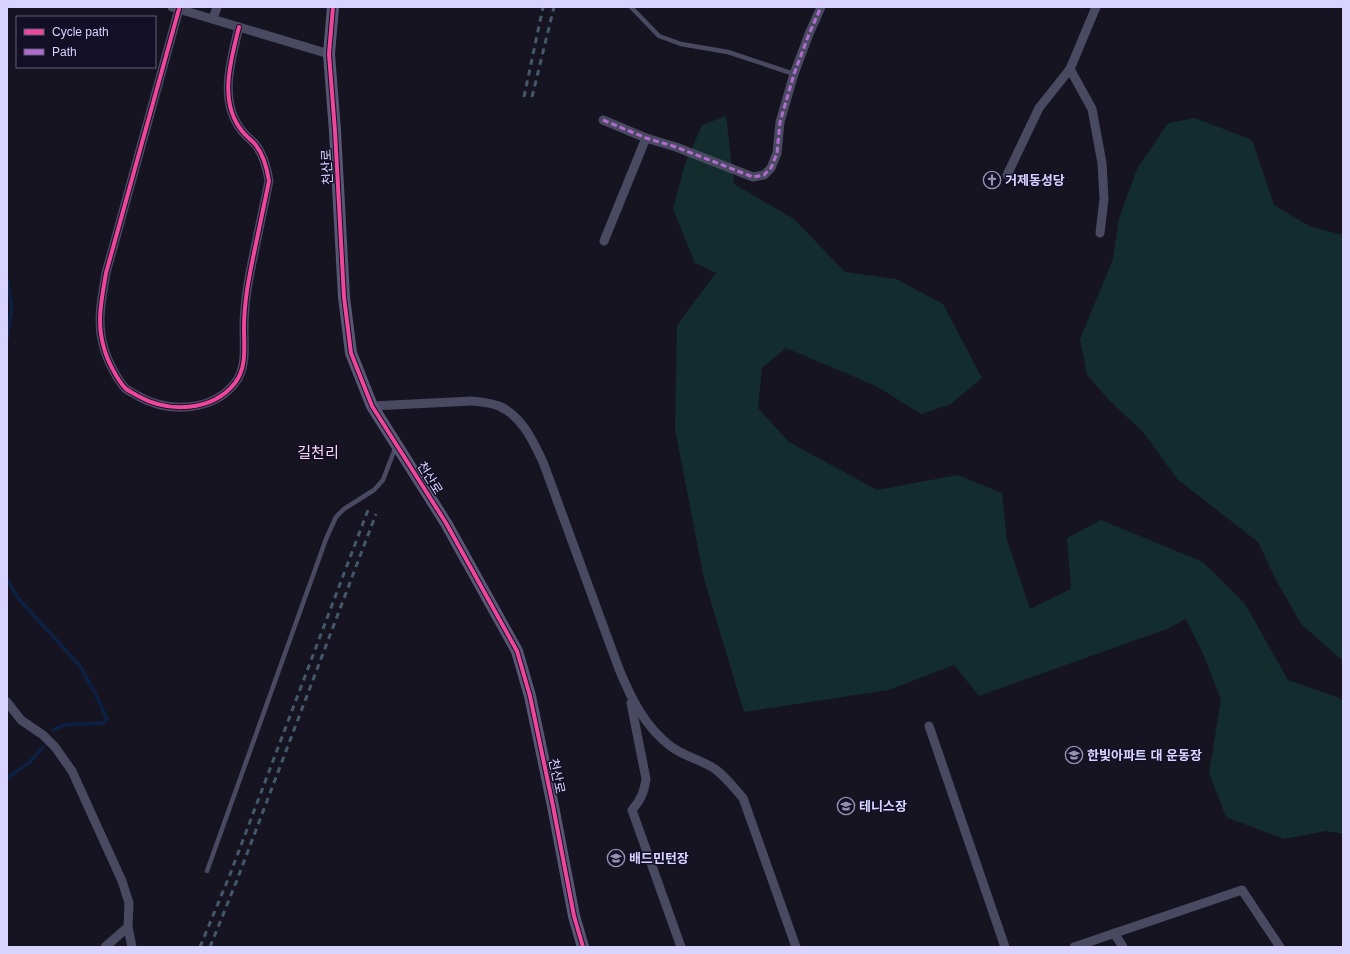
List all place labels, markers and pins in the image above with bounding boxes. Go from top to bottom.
church icon: 거제동성당 [982,170,1002,190]
place label: 거제동성당 [1005,173,1065,188]
school or university icon: 한빛아파트 대 운동장 [1064,745,1084,765]
place label: 한빛아파트 대 운동장 [1087,748,1202,763]
school or university icon: 테니스장 [836,796,856,816]
place label: 테니스장 [859,799,907,814]
school or university icon: 배드민턴장 [606,848,626,868]
place label: 배드민턴장 [629,851,689,866]

